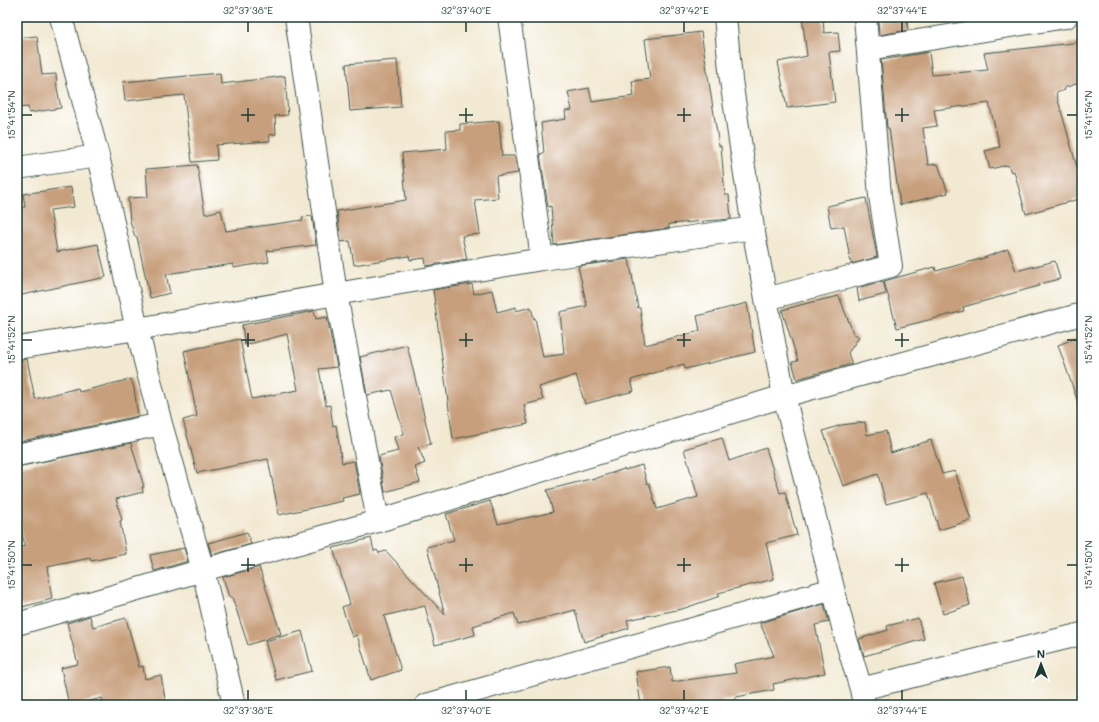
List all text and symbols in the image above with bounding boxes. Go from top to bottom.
text: 32°37'38"E [223,3,273,17]
text: 32°37'40"E [441,3,491,17]
text: 32°37'42"E [659,3,709,17]
text: 32°37'44"E [877,3,927,17]
text: 15°41'54"N [4,90,18,140]
text: 15°41'54"N [1081,90,1095,140]
text: 15°41'52"N [4,315,18,365]
text: 15°41'52"N [1081,315,1095,365]
text: 15°41'50"N [4,540,18,590]
text: 15°41'50"N [1081,540,1095,590]
north arrow [1021,644,1061,684]
text: N [1037,646,1045,661]
text: 32°37'38"E [223,703,273,717]
text: 32°37'40"E [441,703,491,717]
text: 32°37'42"E [659,703,709,717]
text: 32°37'44"E [877,703,927,717]

